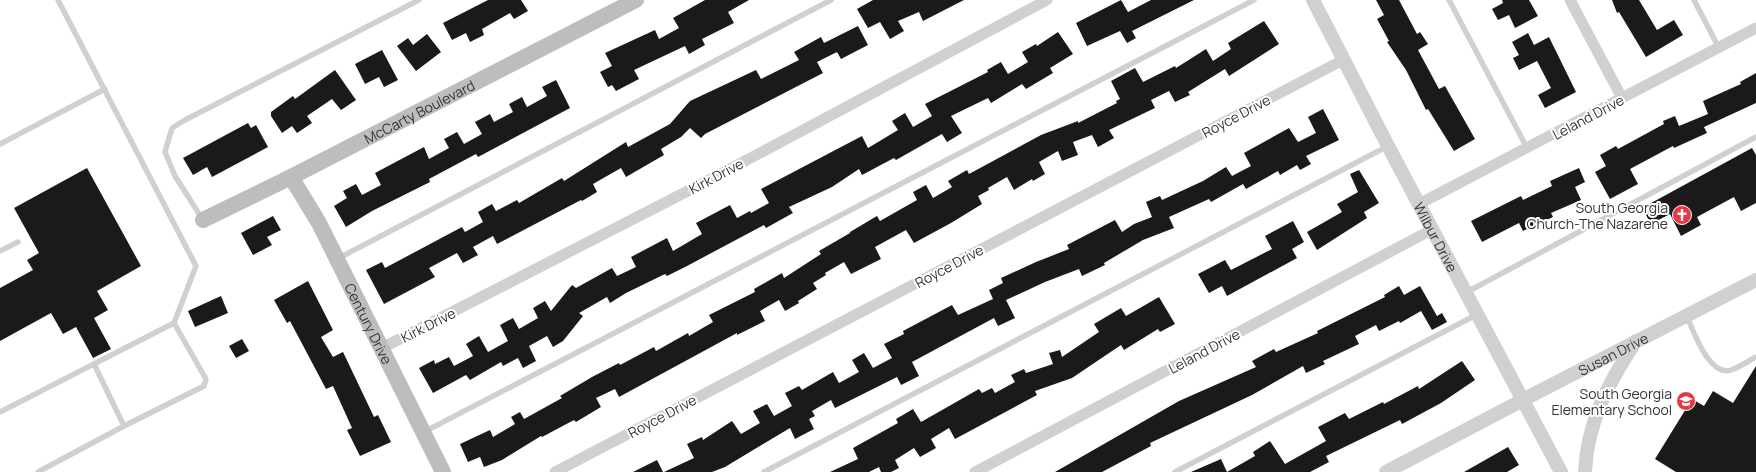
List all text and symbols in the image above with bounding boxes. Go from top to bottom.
street label: McCarty Boulevard [361,75,478,148]
street label: Royce Drive [1198,90,1274,142]
street label: Leland Drive [1549,90,1627,144]
street label: Kirk Drive [685,154,747,198]
place label: South Georgia Church-The Nazarene [1527,198,1668,233]
street label: Wilbur Drive [1410,199,1463,275]
church icon: South Georgia Church-The Nazarene [1671,204,1693,226]
street label: Royce Drive [911,240,987,292]
street label: Century Drive [341,280,397,367]
street label: Kirk Drive [397,303,459,347]
street label: Leland Drive [1165,324,1243,378]
street label: Susan Drive [1575,328,1651,379]
place label: South Georgia Elementary School [1552,384,1672,419]
street label: Royce Drive [624,390,700,442]
school or university icon: South Georgia Elementary School [1675,390,1697,412]

